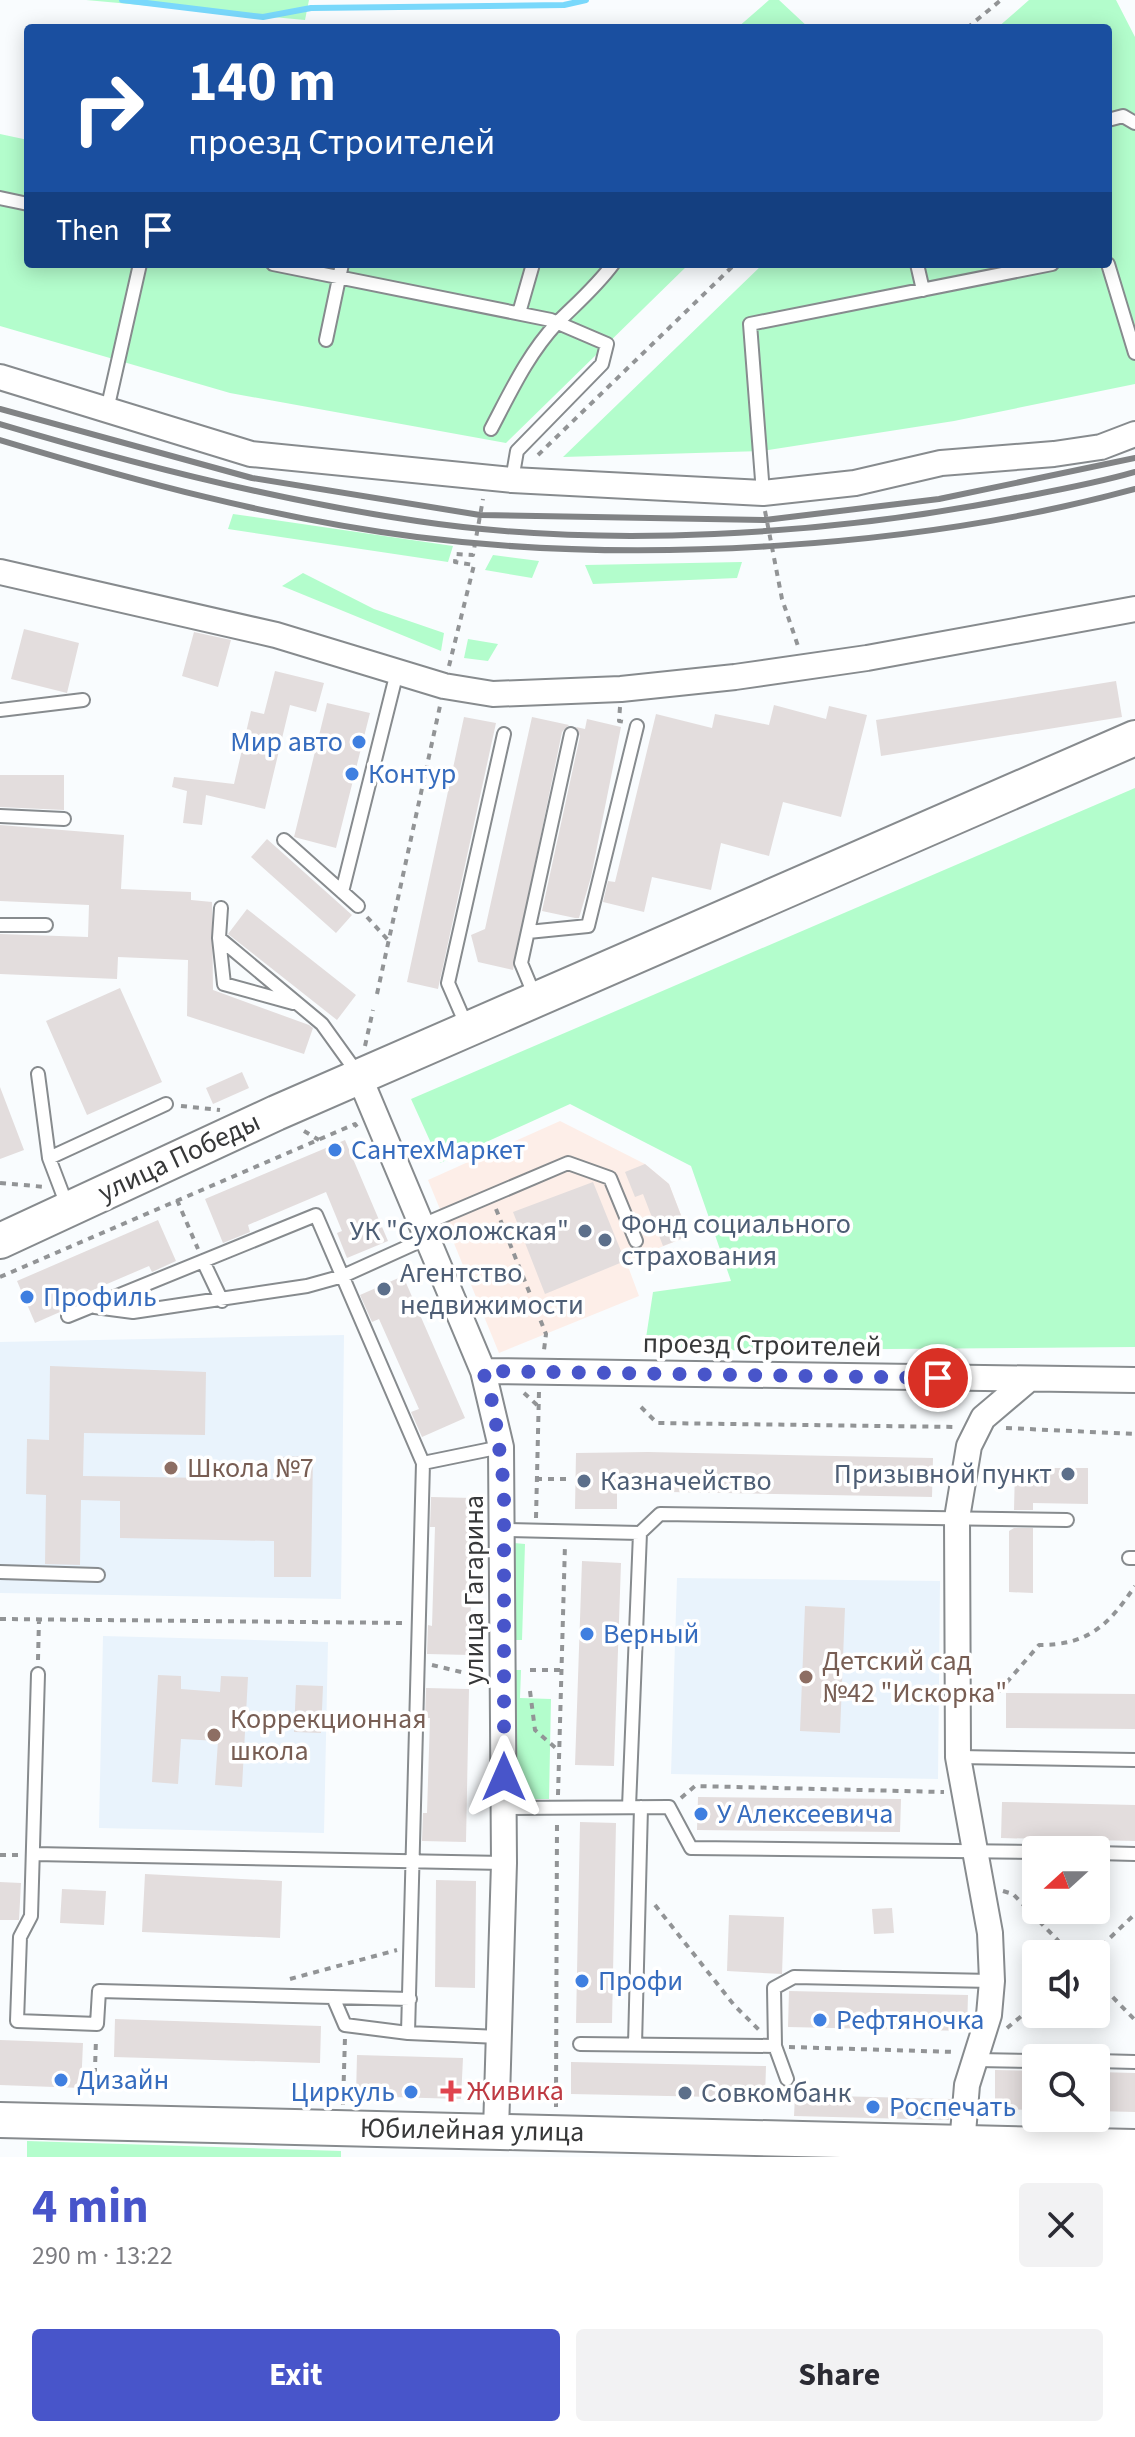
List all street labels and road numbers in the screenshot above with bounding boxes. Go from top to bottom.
street label: улица Победы [91,1102,267,1212]
street label: проезд Строителей [642,1323,882,1367]
street label: улица Гагарина [454,1495,494,1685]
street label: Юбилейная улица [360,2108,584,2152]

